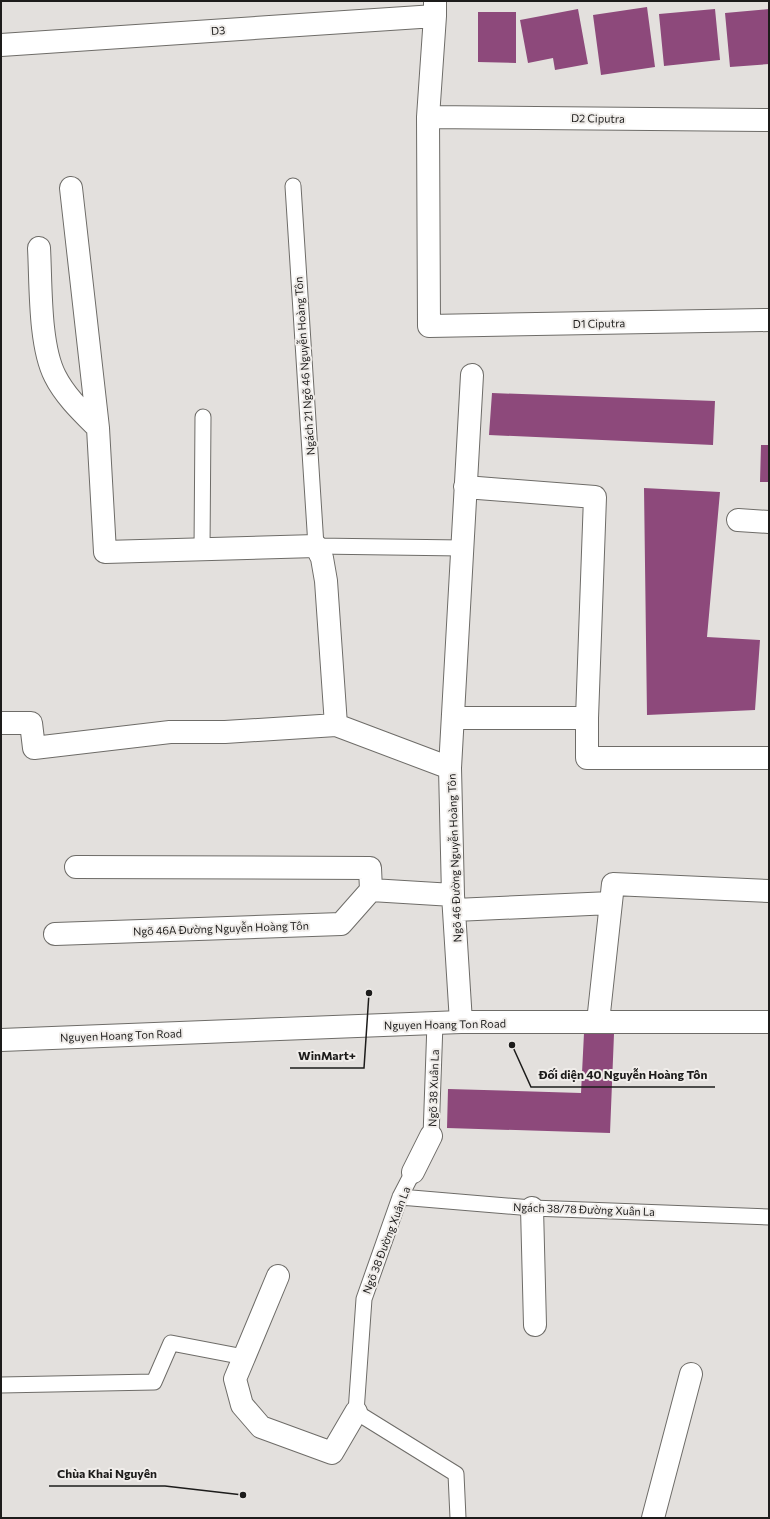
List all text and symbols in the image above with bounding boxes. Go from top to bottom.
street label: D3 [210,23,226,37]
street label: D2 Ciputra [571,111,625,125]
street label: Ngách 21 Ngõ 46 Nguyễn Hoàng Tôn [290,276,317,456]
street label: D1 Ciputra [573,316,625,330]
street label: Ngõ 46 Đường Nguyễn Hoàng Tôn [444,773,463,943]
street label: Ngõ 46A Đường Nguyễn Hoàng Tôn [133,917,309,938]
street label: Nguyen Hoang Ton Road [384,1016,506,1032]
street label: Nguyen Hoang Ton Road [60,1026,182,1044]
callout: WinMart+ [290,1044,364,1068]
text: WinMart+ [298,1048,356,1062]
street label: Ngõ 38 Xuân La [425,1049,441,1127]
callout: Đối diện 40 Nguyễn Hoàng Tôn [531,1063,715,1087]
text: Đối diện 40 Nguyễn Hoàng Tôn [538,1067,707,1082]
street label: Ngõ 38 Đường Xuân La [360,1184,412,1296]
street label: Ngách 38/78 Đường Xuân La [513,1200,655,1218]
callout: Chùa Khai Nguyên [49,1462,165,1486]
text: Chùa Khai Nguyên [57,1466,157,1480]

